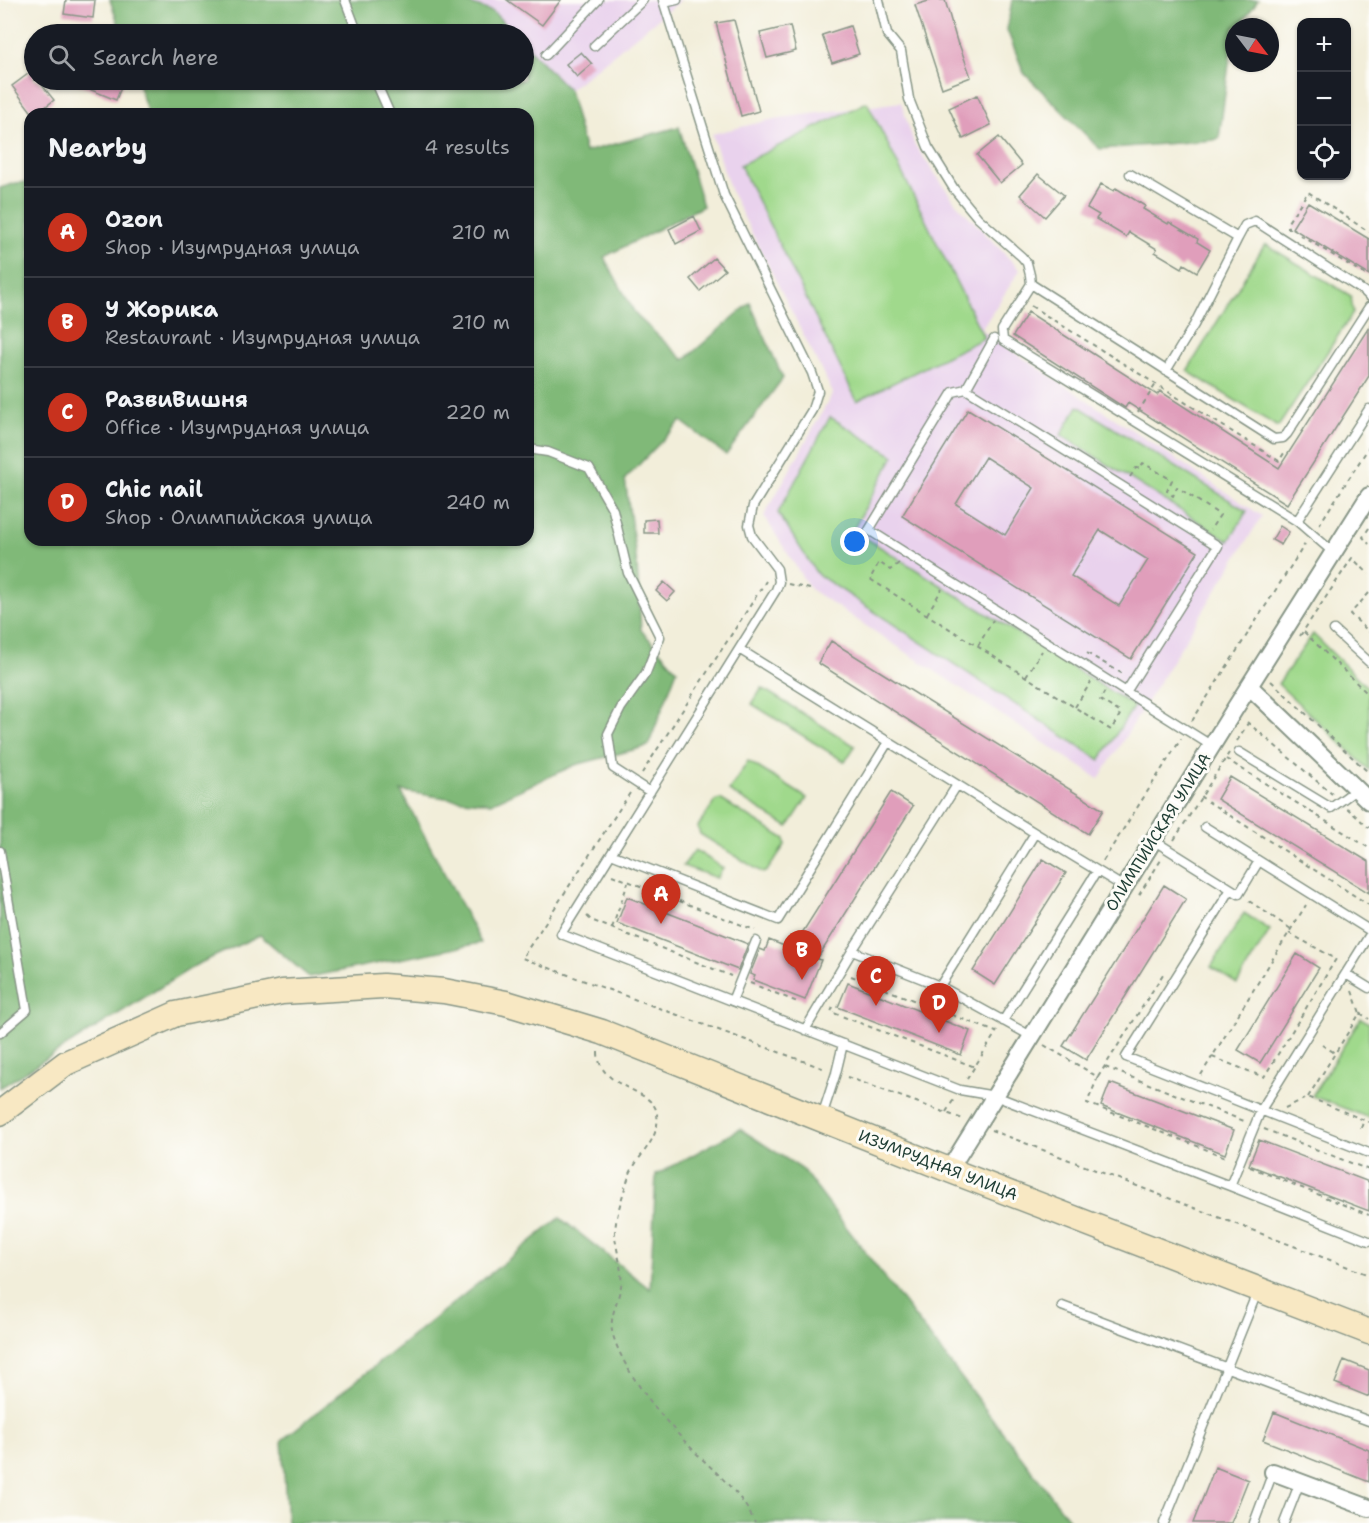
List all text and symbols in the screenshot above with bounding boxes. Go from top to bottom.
north arrow [1225,18,1279,72]
map controls [1297,18,1351,180]
button: + [1297,18,1351,72]
search box [24,24,534,90]
icon: search [45,41,78,74]
text: Search here [93,43,219,72]
button: − [1297,72,1351,126]
button: locate [1297,126,1351,180]
text: Nearby [48,130,147,165]
text: 4 results [424,134,510,160]
text: Ozon [105,205,163,234]
text: A [60,219,75,245]
text: 210 m [451,219,510,245]
text: Shop · Изумрудная улица [105,234,360,260]
text: У Жорика [105,295,218,324]
text: B [61,309,74,335]
text: 210 m [451,309,510,335]
text: Restaurant · Изумрудная улица [105,324,420,350]
text: РазвиВишня [105,385,248,414]
text: C [61,399,74,425]
text: 220 m [446,399,510,425]
text: Office · Изумрудная улица [105,414,369,440]
text: Chic nail [105,475,203,504]
text: D [60,489,75,515]
text: 240 m [445,489,510,515]
text: Shop · Олимпийская улица [105,504,373,530]
your location [840,527,869,556]
street label: ОЛИМПИЙСКАЯ УЛИЦА [1101,749,1215,915]
pin: A [642,874,680,924]
pin: B [782,930,822,980]
pin: C [856,956,896,1006]
pin: D [920,984,958,1033]
street label: ИЗУМРУДНАЯ УЛИЦА [855,1125,1021,1205]

